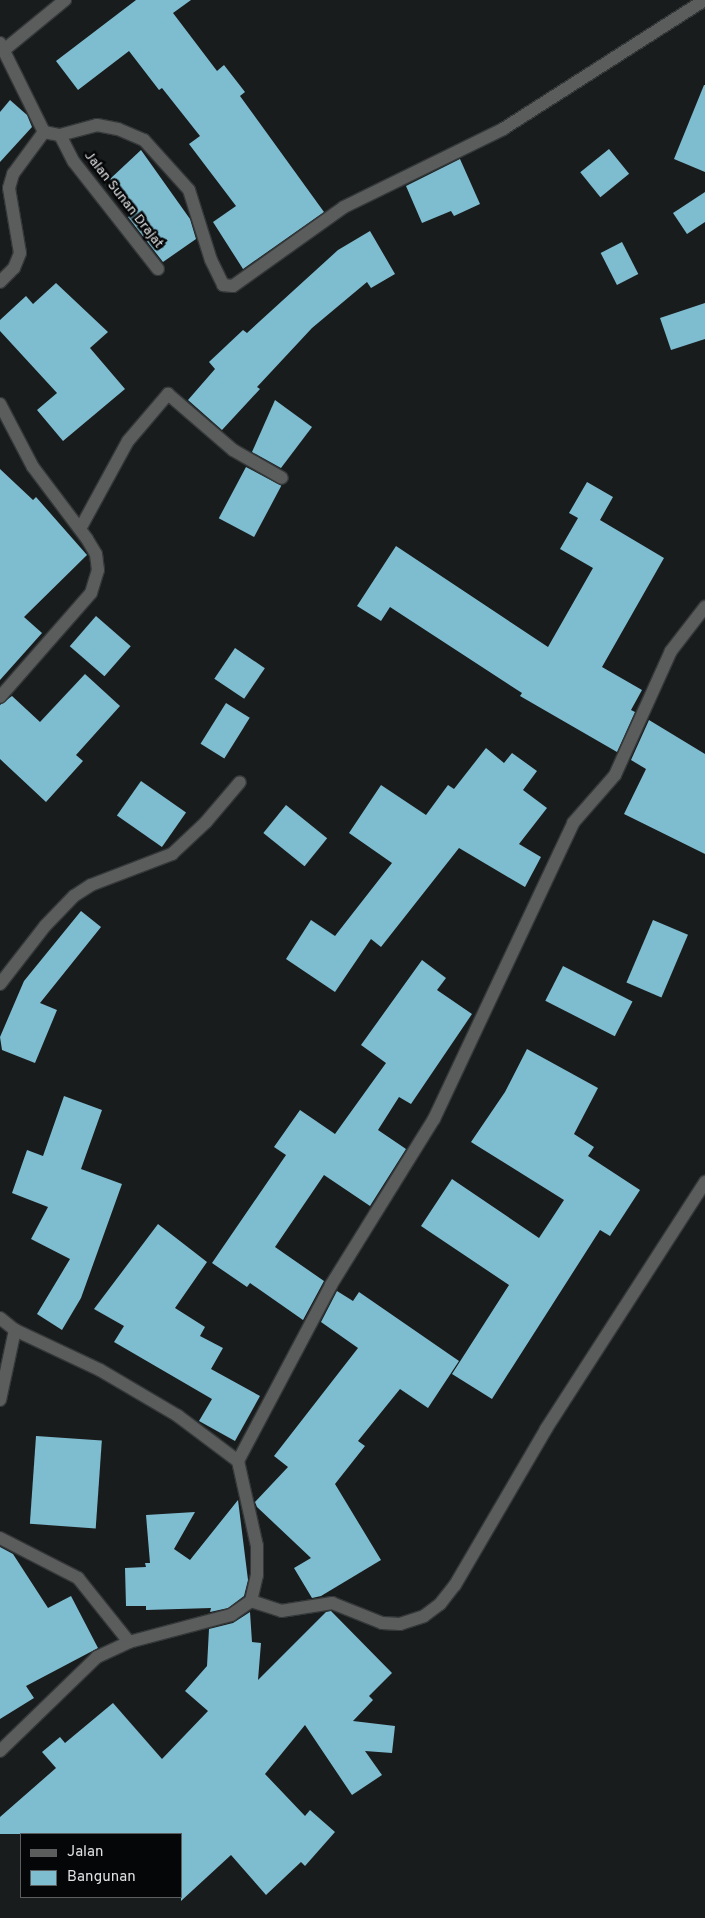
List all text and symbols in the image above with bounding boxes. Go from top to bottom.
street label: Jalan Sunan Drajat [80,148,166,252]
legend [20,1833,182,1898]
text: Jalan [67,1843,104,1862]
text: Bangunan [67,1868,136,1887]

